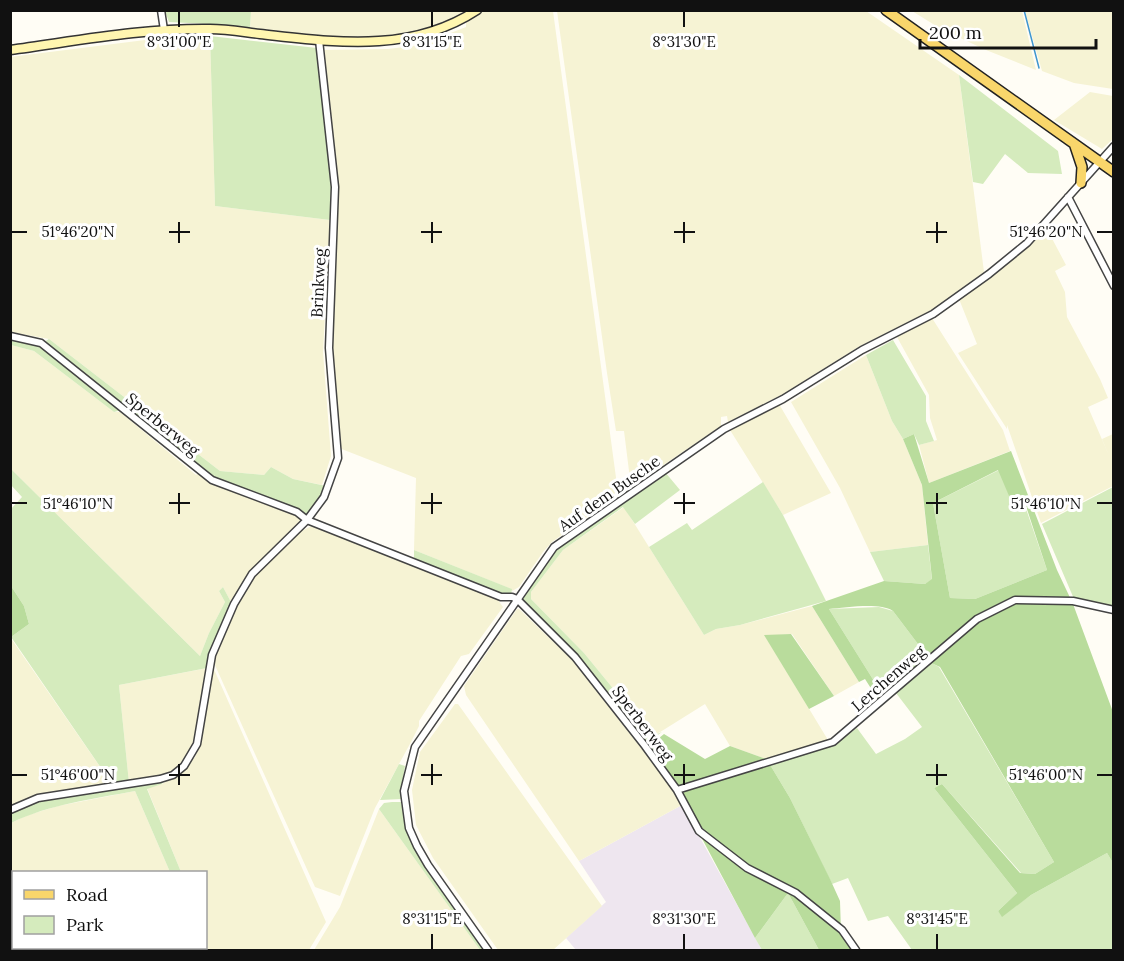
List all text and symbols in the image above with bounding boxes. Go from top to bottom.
scale bar [920,12,1096,50]
text: 200 m [929,21,982,44]
text: 8°31'00"E [147,32,211,51]
text: 8°31'15"E [402,32,462,51]
text: 8°31'30"E [652,32,716,51]
text: 51°46'20"N [41,222,115,241]
text: 51°46'20"N [1009,222,1083,241]
street label: Brinkweg [306,247,330,318]
street label: Sperberweg [122,388,205,461]
street label: Auf dem Busche [553,450,664,536]
text: 51°46'10"N [43,494,113,513]
text: 51°46'10"N [1011,494,1081,513]
street label: Lerchenweg [847,640,930,715]
street label: Sperberweg [608,681,679,766]
text: 51°46'00"N [41,765,115,784]
text: 51°46'00"N [1009,765,1083,784]
legend [12,871,207,949]
text: Road [66,883,108,906]
text: 8°31'15"E [402,909,462,928]
text: 8°31'30"E [652,909,716,928]
text: 8°31'45"E [906,909,968,928]
text: Park [66,913,104,936]

